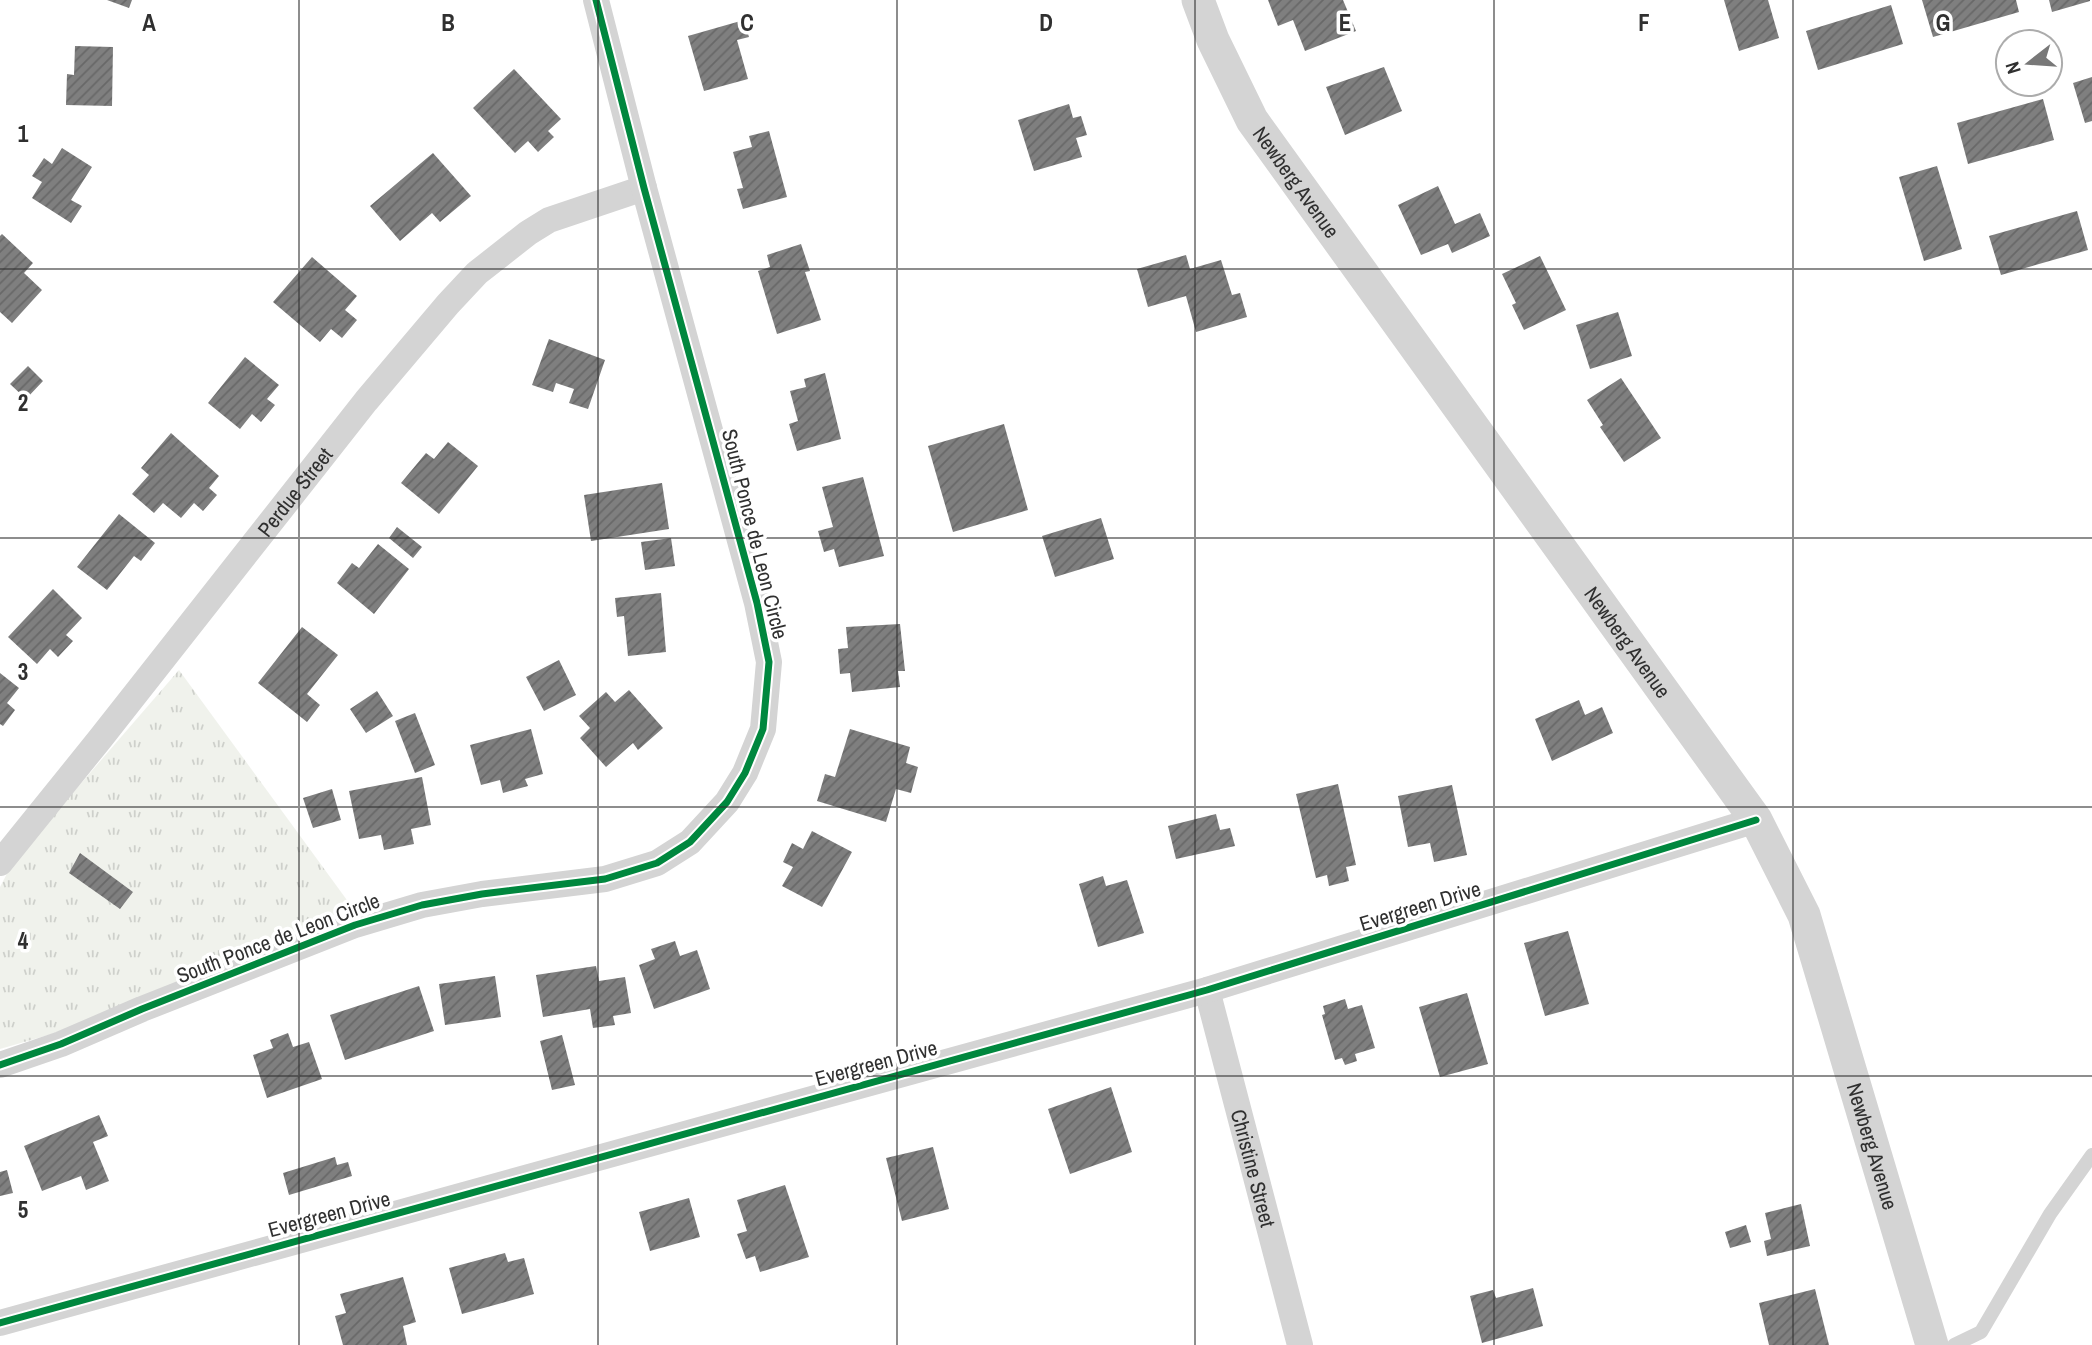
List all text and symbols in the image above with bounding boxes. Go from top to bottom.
text: A [142,7,156,38]
text: B [441,7,455,38]
text: C [740,7,754,38]
text: D [1039,7,1053,38]
text: E [1339,7,1351,38]
text: F [1638,7,1650,38]
text: G [1936,7,1950,38]
north arrow [1994,28,2064,98]
text: N [1999,59,2027,77]
text: 1 [18,118,29,149]
street label: Newberg Avenue [1247,120,1347,243]
text: 2 [18,387,28,418]
street label: South Ponce de Leon Circle [715,426,795,642]
street label: Perdue Street [250,441,339,542]
street label: Newberg Avenue [1578,580,1678,704]
text: 3 [18,656,28,687]
street label: Evergreen Drive [1356,874,1484,938]
street label: South Ponce de Leon Circle [172,886,384,990]
text: 4 [18,925,29,956]
street label: Evergreen Drive [812,1033,940,1093]
street label: Newberg Avenue [1840,1079,1905,1213]
street label: Christine Street [1224,1106,1283,1230]
street label: Evergreen Drive [265,1184,393,1244]
text: 5 [18,1194,28,1225]

